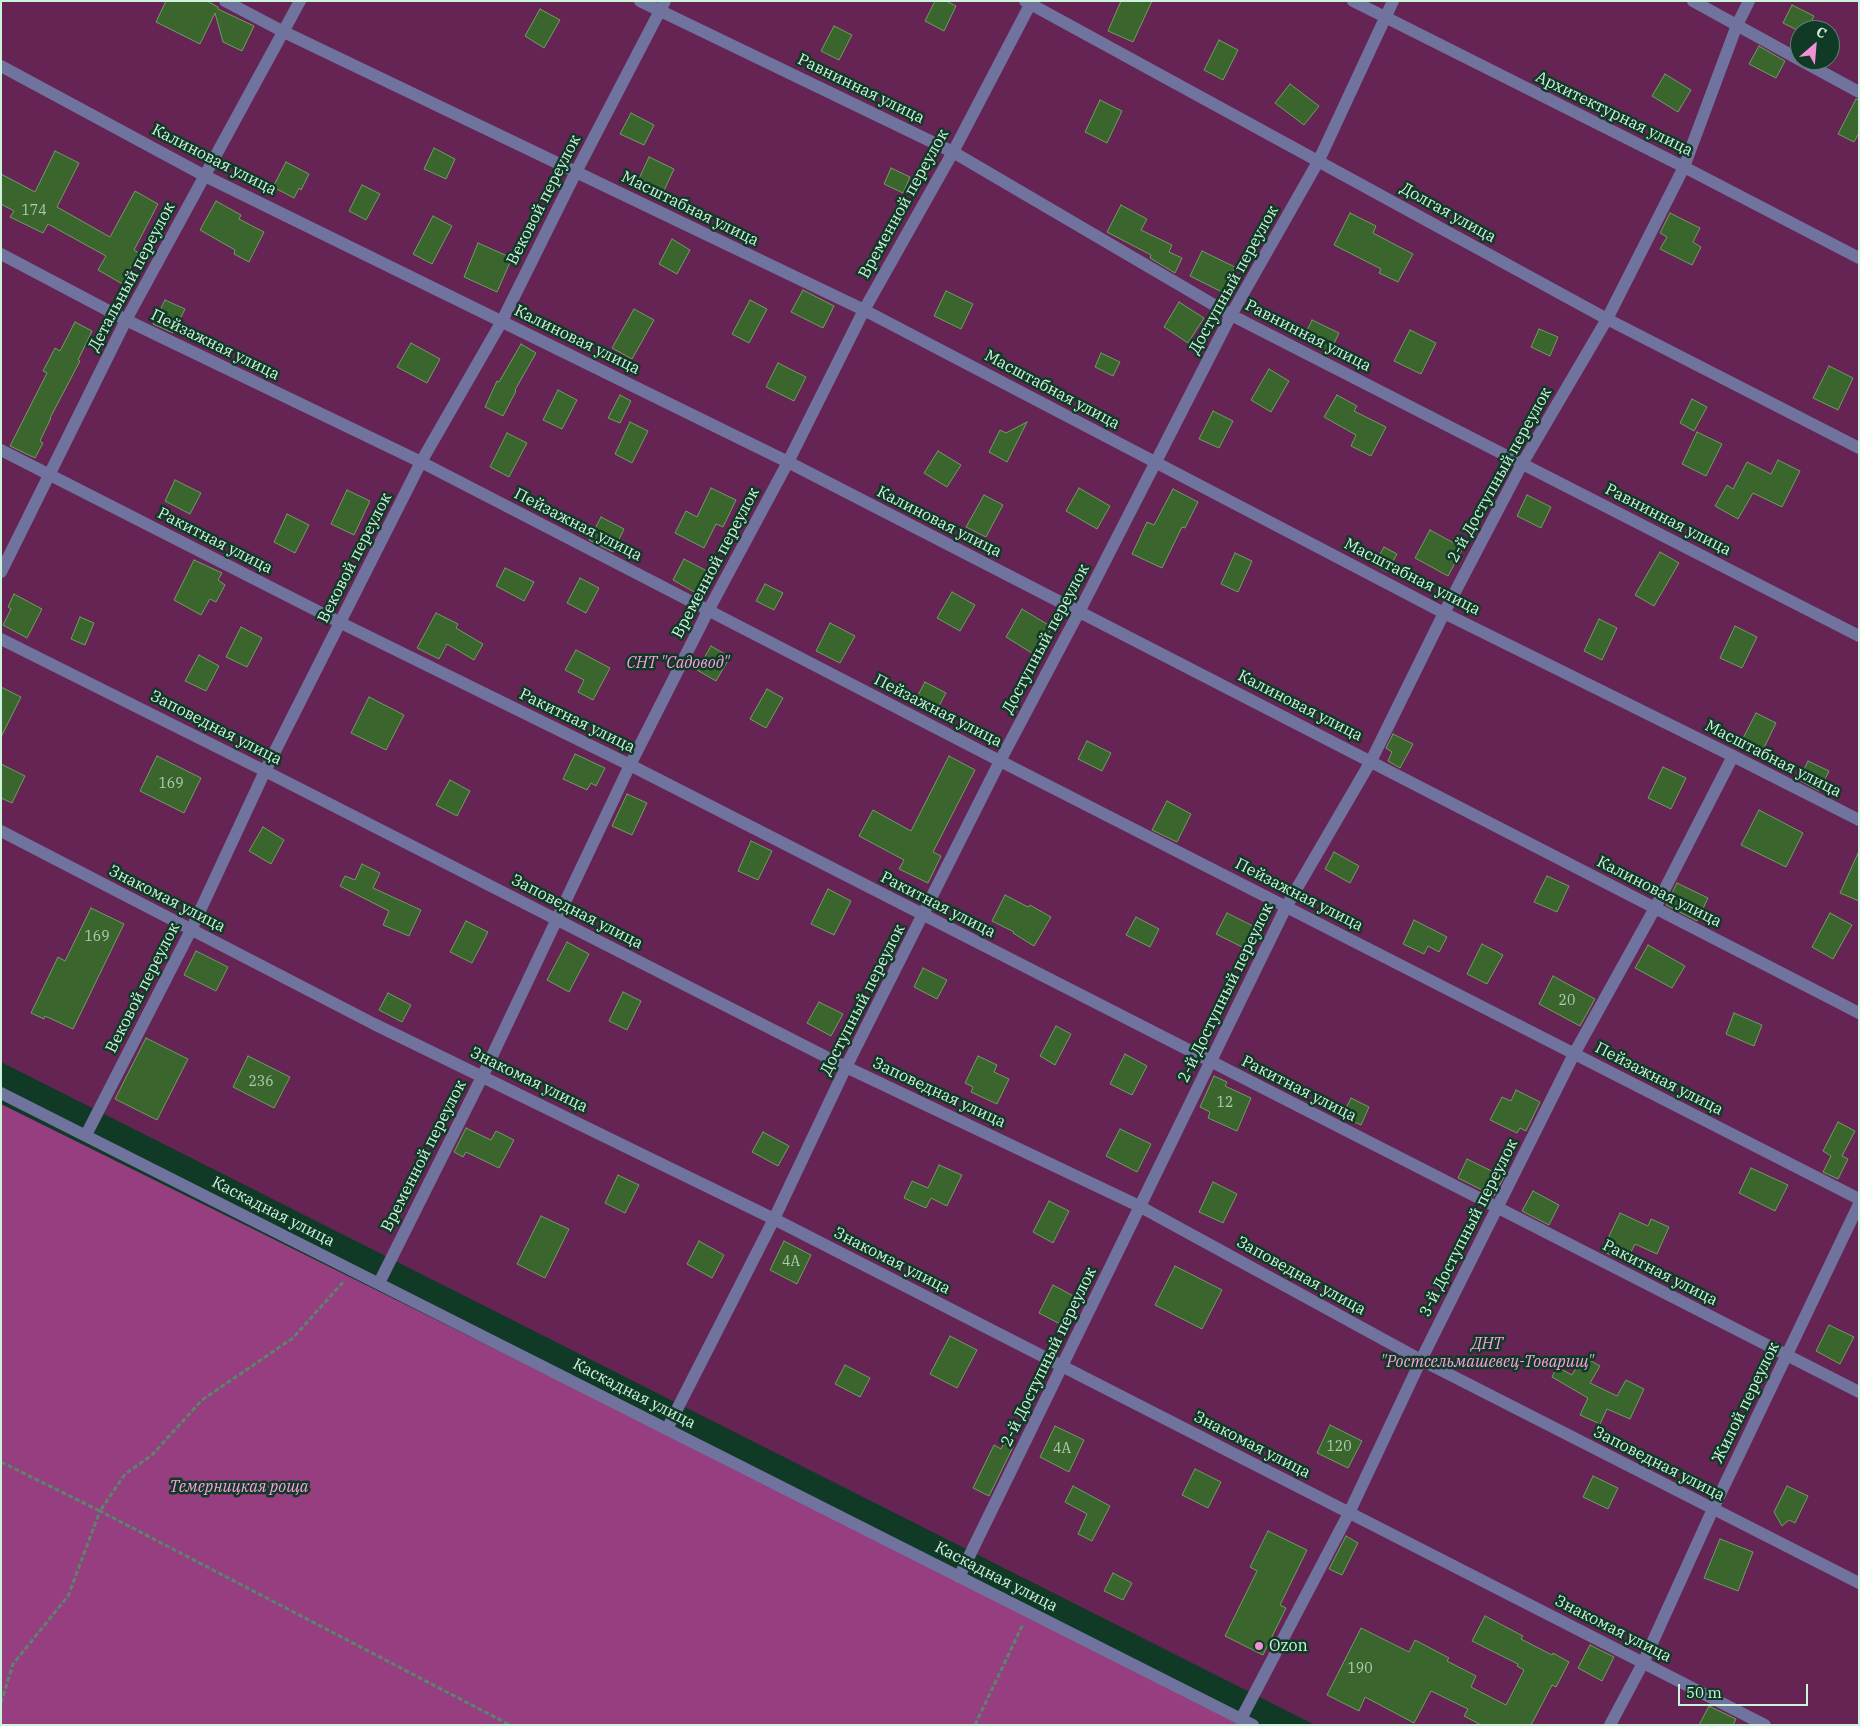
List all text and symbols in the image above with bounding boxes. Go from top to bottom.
north arrow [1790,20,1840,70]
text: С [1813,22,1830,43]
street label: Равнинная улица [794,50,928,128]
street label: Архитектурная улица [1532,68,1696,160]
street label: Калиновая улица [148,120,280,200]
street label: Временной переулок [855,126,953,282]
street label: Вековой переулок [503,132,585,268]
street label: Масштабная улица [618,167,762,251]
street label: Долгая улица [1397,179,1499,247]
street label: Детальный переулок [85,199,179,355]
street label: Доступный переулок [1185,202,1283,358]
house number: 174 [21,203,47,219]
street label: Равнинная улица [1242,296,1374,376]
street label: Калиновая улица [511,301,643,379]
street label: Пейзажная улица [147,305,283,385]
street label: Масштабная улица [981,346,1123,434]
street label: 2-й Доступный переулок [1444,384,1556,566]
street label: Равнинная улица [1602,480,1734,560]
street label: Калиновая улица [873,482,1005,562]
street label: Пейзажная улица [511,484,645,566]
street label: Временной переулок [668,484,764,642]
street label: Вековой переулок [314,490,396,626]
street label: Ракитная улица [154,504,276,578]
street label: Масштабная улица [1341,534,1483,620]
street label: Доступный переулок [998,561,1094,717]
park label: СНТ "Садовод" [626,653,730,673]
street label: Калиновая улица [1234,666,1366,746]
street label: Пейзажная улица [871,670,1005,752]
street label: Ракитная улица [516,685,638,757]
street label: Заповедная улица [147,687,285,769]
street label: Масштабная улица [1702,716,1844,802]
house number: 169 [158,776,184,792]
street label: Калиновая улица [1593,852,1725,932]
street label: Пейзажная улица [1232,854,1366,936]
street label: Знакомая улица [106,861,228,937]
street label: Ракитная улица [877,868,999,942]
street label: Заповедная улица [508,871,646,953]
street label: 2-й Доступный переулок [1174,900,1278,1086]
street label: Вековой переулок [102,920,184,1056]
street label: Доступный переулок [817,921,909,1079]
house number: 169 [84,929,110,945]
house number: 20 [1559,993,1575,1009]
street label: Пейзажная улица [1592,1038,1726,1120]
street label: Знакомая улица [467,1043,591,1117]
street label: Ракитная улица [1238,1052,1360,1126]
street label: Заповедная улица [869,1054,1009,1132]
house number: 236 [248,1074,274,1090]
street label: Временной переулок [377,1077,471,1235]
house number: 12 [1217,1095,1233,1111]
street label: 3-й Доступный переулок [1416,1136,1522,1320]
street label: Каскадная улица [208,1173,338,1251]
street label: Знакомая улица [831,1223,953,1299]
street label: Заповедная улица [1233,1232,1369,1320]
street label: Ракитная улица [1599,1236,1721,1310]
house number: 4А [782,1254,800,1270]
street label: 2-й Доступный переулок [997,1264,1101,1450]
park label: ДНТ "Ростсельмашевец-Товарищ" [1380,1334,1594,1372]
street label: Жилой переулок [1708,1339,1784,1467]
street label: Каскадная улица [569,1355,699,1433]
street label: Знакомая улица [1191,1407,1313,1483]
street label: Заповедная улица [1590,1423,1728,1505]
house number: 120 [1326,1439,1352,1455]
house number: 4А [1053,1441,1071,1457]
park label: Темерницкая роща [170,1477,308,1497]
street label: Каскадная улица [931,1538,1061,1616]
street label: Знакомая улица [1552,1591,1674,1667]
place label: Ozon [1269,1636,1308,1656]
marker: Ozon [1253,1640,1265,1652]
house number: 190 [1347,1661,1373,1677]
scale bar [1680,1674,1810,1706]
text: 50 m [1686,1683,1722,1702]

